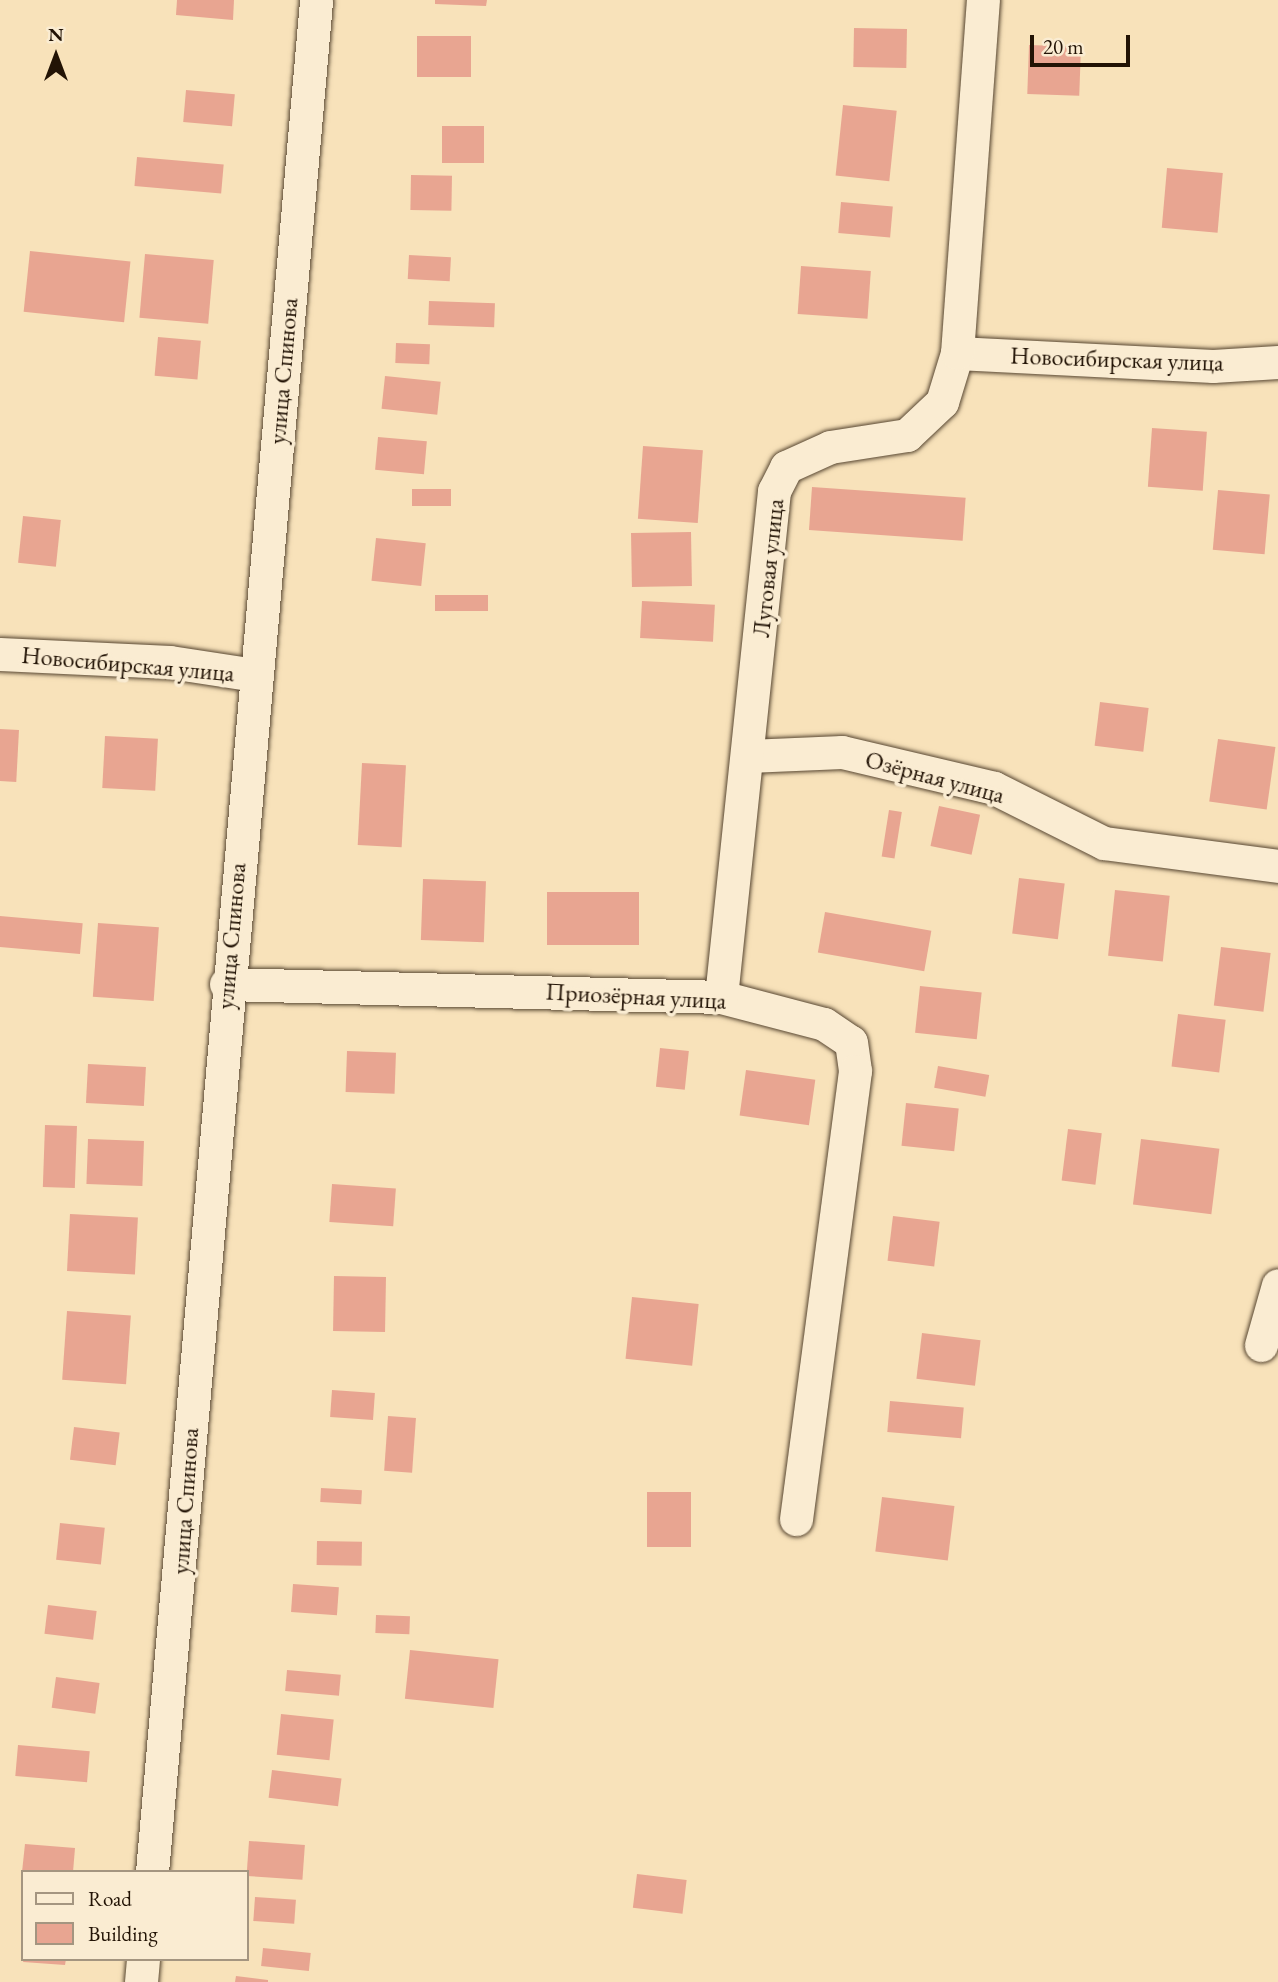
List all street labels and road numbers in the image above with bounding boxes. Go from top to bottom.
street label: улица Спинова [262,297,304,445]
street label: Новосибирская улица [1010,341,1224,377]
street label: Луговая улица [746,497,790,639]
street label: Новосибирская улица [20,640,236,688]
street label: Озёрная улица [862,745,1008,809]
street label: улица Спинова [210,862,252,1010]
street label: Приозёрная улица [545,977,727,1015]
street label: улица Спинова [166,1427,204,1575]

